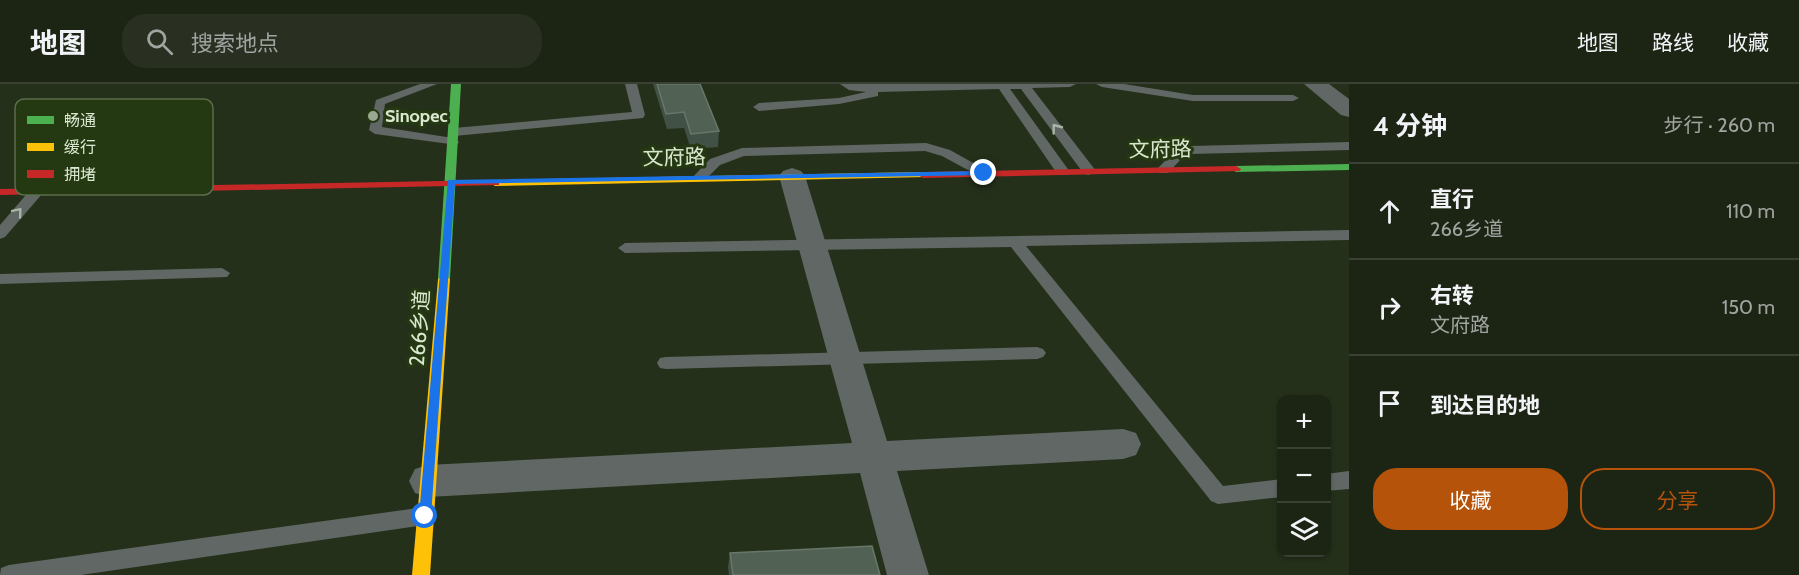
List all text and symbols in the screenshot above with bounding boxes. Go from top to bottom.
search box [122,14,542,68]
icon: search [143,25,176,58]
text: 地图 [30,26,86,60]
text: 搜索地点 [191,30,279,57]
text: 地图 [1577,30,1619,55]
text: 路线 [1652,30,1694,55]
text: 收藏 [1727,30,1769,55]
legend [15,99,213,195]
place label: Sinopec [385,105,448,127]
marker: Sinopec [366,109,380,123]
text: 4 分钟 [1373,110,1447,142]
text: 畅通 [64,111,96,130]
text: 步行 · 260 m [1663,113,1775,137]
one-way arrow [1053,124,1064,135]
street label: 文府路 [1128,136,1192,162]
text: 缓行 [64,138,96,157]
street label: 文府路 [642,144,706,170]
route end [970,159,996,185]
text: 拥堵 [64,165,96,184]
text: 直行 [1430,186,1474,213]
icon: ahead [1373,195,1406,228]
text: 110 m [1726,199,1775,223]
one-way arrow [11,208,22,219]
text: 266乡道 [1430,217,1503,241]
text: 右转 [1430,282,1474,309]
street label: 266乡道 [404,289,434,367]
icon: right [1373,291,1406,324]
text: 150 m [1722,295,1775,319]
text: 文府路 [1430,313,1490,337]
icon: arrive [1373,387,1406,420]
text: 到达目的地 [1430,392,1540,419]
map controls [1277,395,1331,557]
button: + [1277,395,1331,449]
button: − [1277,449,1331,503]
button: 收藏 [1373,468,1568,530]
button: 分享 [1580,468,1775,530]
route start [411,502,437,528]
button: layers [1277,503,1331,557]

